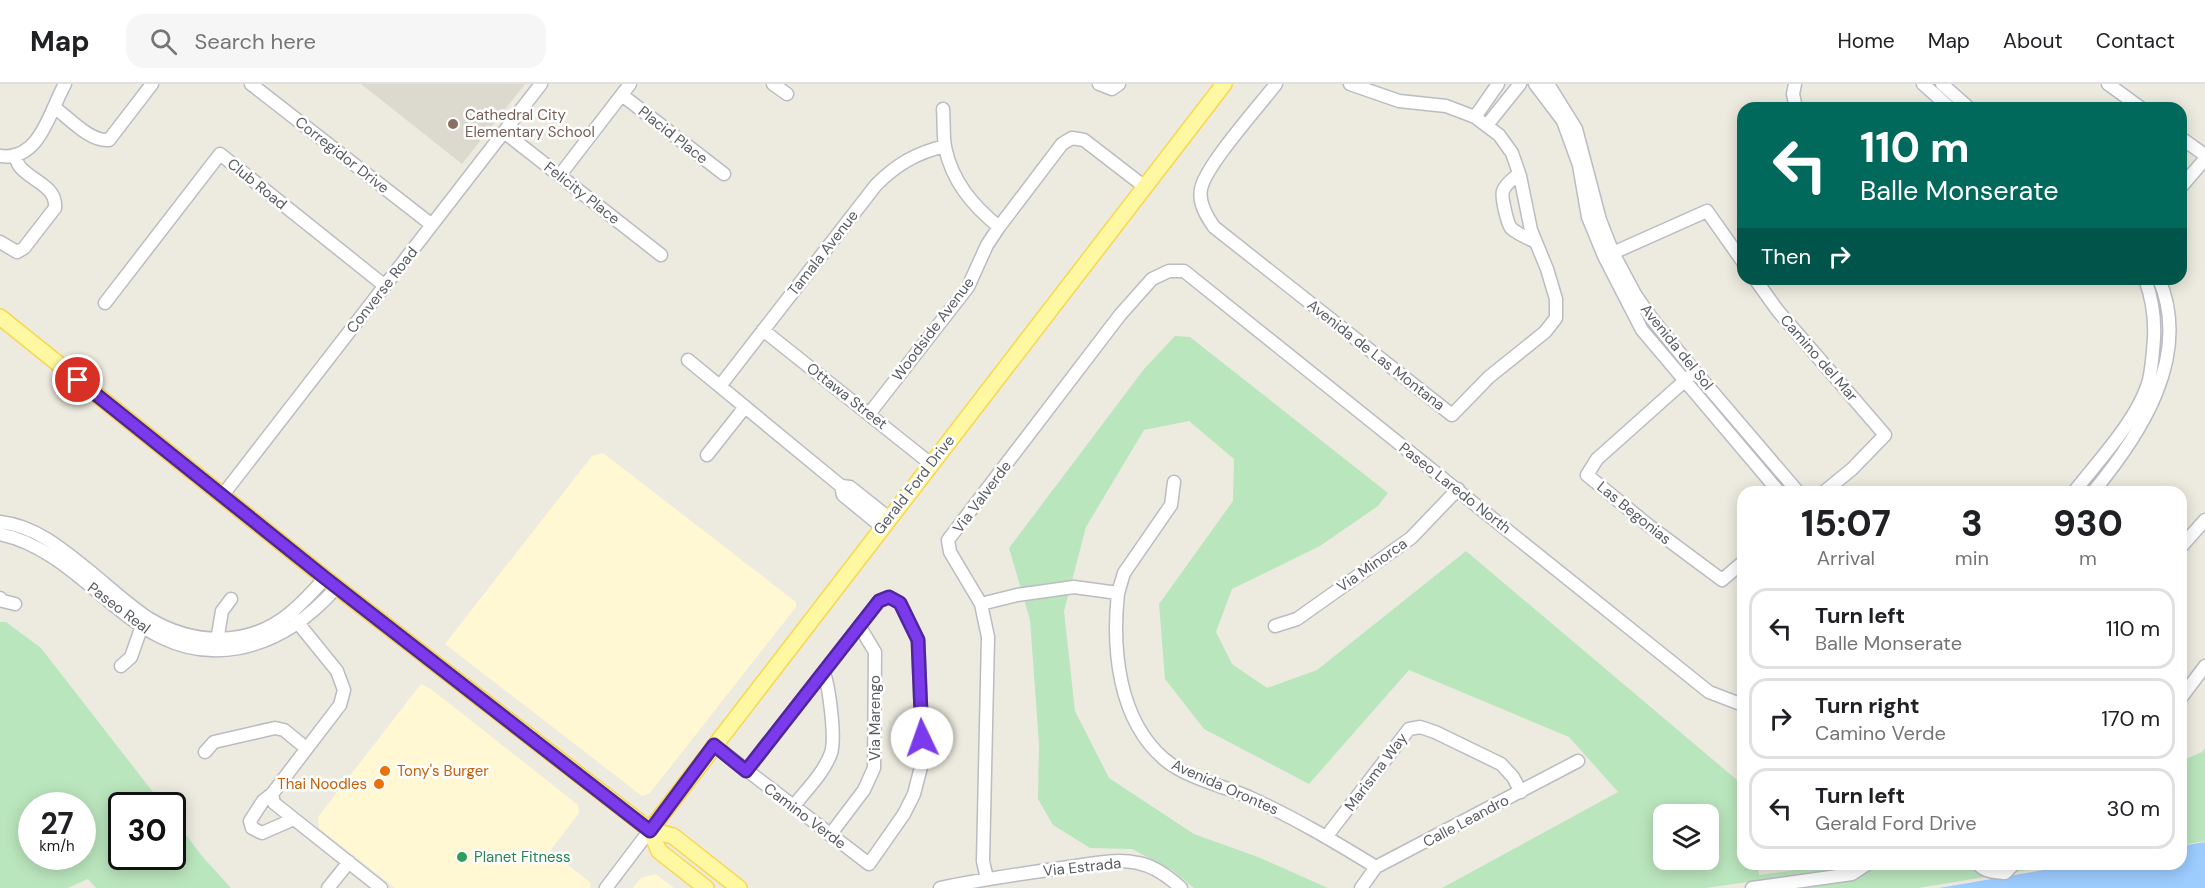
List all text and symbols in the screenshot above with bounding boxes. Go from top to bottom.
search box [126,14,546,68]
text: Map [30,23,90,60]
icon: search [147,25,180,58]
text: Search here [195,27,316,56]
text: Home [1837,27,1895,55]
text: Map [1928,27,1970,55]
text: About [2003,27,2063,55]
text: Contact [2096,27,2175,55]
street label: Placid Place [634,102,712,168]
place label: Cathedral City Elementary School [465,105,595,142]
street label: Corregidor Drive [291,112,393,198]
marker: Cathedral City Elementary School [446,117,460,131]
text: 110 m [1860,120,1970,175]
icon: left [1761,126,1839,204]
street label: Club Road [223,154,291,214]
street label: Felicity Place [540,157,624,229]
text: Balle Monserate [1860,173,2058,208]
street label: Tamala Avenue [783,206,863,300]
icon: right [1823,240,1856,273]
text: Then [1761,242,1811,271]
street label: Converse Road [342,243,422,337]
street label: Woodside Avenue [887,273,979,385]
street label: Avenida de Las Montana [1303,295,1449,415]
street label: Avenida del Sol [1636,300,1718,394]
street label: Camino del Mar [1776,310,1863,406]
pin [52,354,103,405]
street label: Ottawa Street [803,358,892,434]
icon: arrive [61,363,94,396]
street label: Gerald Ford Drive [869,431,959,539]
street label: Paseo Laredo North [1395,438,1515,538]
street label: Via Valverde [948,457,1016,537]
street label: Las Begonias [1593,477,1675,549]
text: 15:07 [1801,500,1891,547]
text: 3 [1961,500,1983,547]
text: 930 [2053,500,2123,547]
street label: Via Minorca [1333,533,1411,597]
text: Arrival [1817,545,1875,571]
text: min [1955,545,1989,571]
text: m [2079,545,2097,571]
street label: Paseo Real [83,578,155,638]
text: Turn left [1815,601,1905,630]
icon: left [1764,612,1797,645]
text: 110 m [2106,614,2160,643]
text: Balle Monserate [1815,630,1962,656]
street label: Via Marengo [865,675,885,761]
text: Turn right [1815,691,1920,720]
icon: right [1764,702,1797,735]
text: 170 m [2101,704,2160,733]
position arrow [890,706,954,770]
text: Camino Verde [1815,720,1946,746]
street label: Marisma Way [1340,728,1412,815]
street label: Avenida Orontes [1168,754,1282,820]
place label: Tony's Burger [397,761,489,781]
marker: Tony's Burger [378,764,392,778]
place label: Thai Noodles [277,774,367,794]
marker: Thai Noodles [372,777,386,791]
street label: Camino Verde [760,778,850,854]
text: Turn left [1815,781,1905,810]
street label: Calle Leandro [1420,790,1513,852]
speed limit sign: 30 [108,792,186,870]
icon: left [1764,792,1797,825]
text: 30 m [2106,794,2160,823]
text: 27 [40,804,74,843]
map controls [1653,804,1719,870]
button: layers [1653,804,1719,870]
text: Gerald Ford Drive [1815,810,1977,836]
text: km/h [39,836,75,856]
place label: Planet Fitness [474,847,571,867]
marker: Planet Fitness [455,850,469,864]
street label: Via Estrada [1042,853,1122,881]

